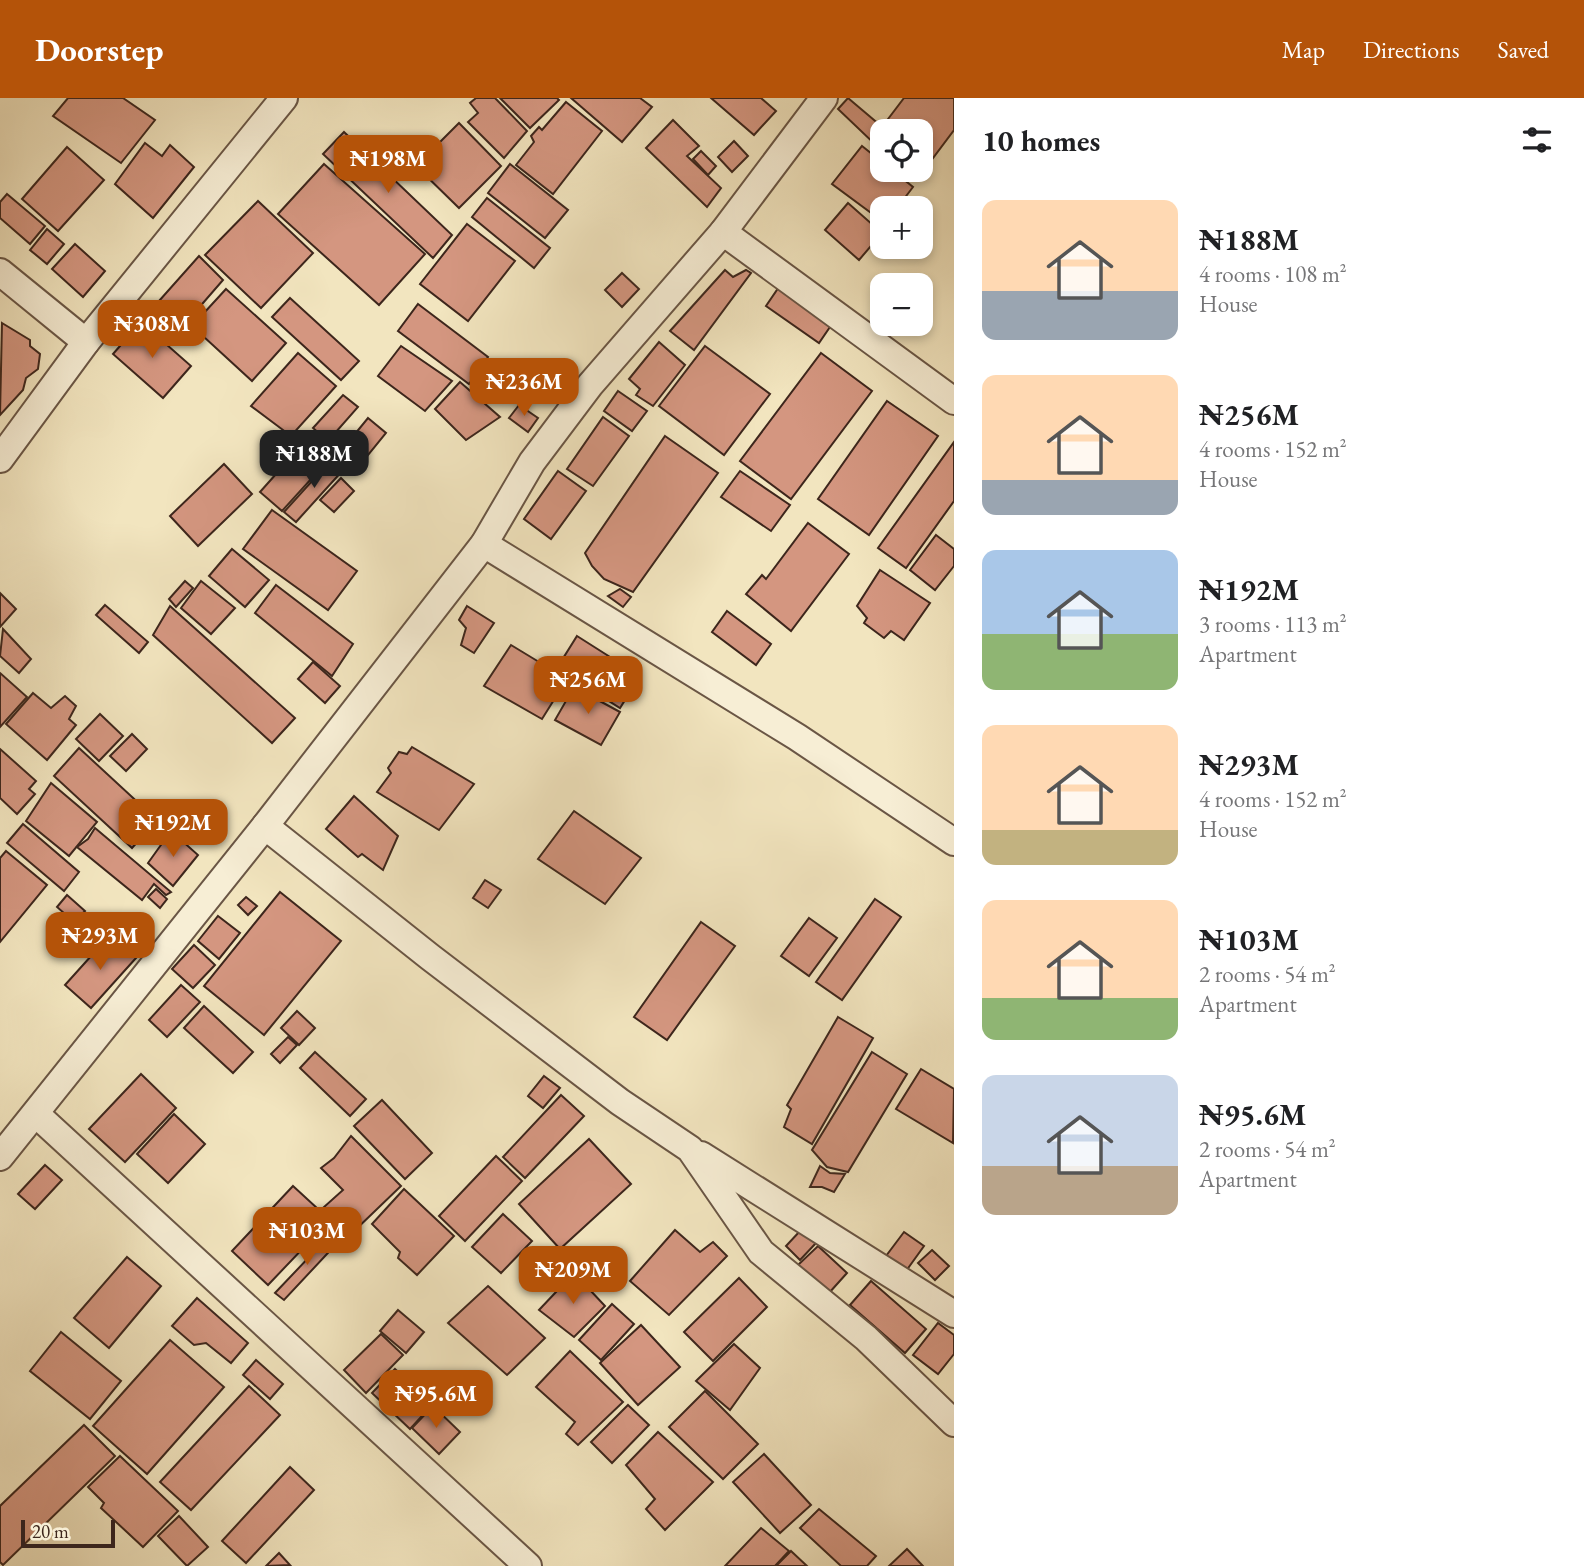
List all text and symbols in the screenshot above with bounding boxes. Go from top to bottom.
text: Doorstep [35,28,163,71]
text: Map [1282,34,1325,65]
text: Directions [1363,34,1460,65]
text: Saved [1498,34,1549,65]
map controls [870,119,933,336]
button: locate [870,119,933,182]
text: 10 homes [982,121,1100,160]
icon: filters [1518,121,1556,159]
pin: ₦198M [339,136,437,195]
text: ₦198M [350,143,426,173]
button: + [870,196,933,259]
text: ₦188M [1199,220,1299,259]
icon: home [1038,228,1122,312]
text: 4 rooms · 108 m² [1199,259,1347,289]
button: − [870,273,933,336]
text: House [1199,289,1258,319]
pin: ₦308M [103,300,201,360]
text: ₦308M [114,308,190,338]
pin: ₦236M [475,358,573,418]
text: ₦236M [486,366,562,396]
text: ₦256M [1199,395,1299,434]
icon: home [1038,403,1122,487]
pin: ₦188M [265,430,363,490]
text: 4 rooms · 152 m² [1199,434,1347,464]
text: ₦188M [276,438,352,468]
text: House [1199,464,1258,494]
text: ₦192M [1199,570,1299,609]
icon: home [1038,578,1122,662]
text: 3 rooms · 113 m² [1199,609,1347,639]
text: Apartment [1199,639,1297,669]
pin: ₦256M [539,656,637,716]
text: ₦256M [550,664,626,694]
text: ₦293M [1199,745,1299,784]
icon: home [1038,753,1122,837]
text: 4 rooms · 152 m² [1199,784,1347,814]
pin: ₦192M [124,800,222,859]
text: ₦192M [135,807,211,837]
text: House [1199,814,1258,844]
pin: ₦293M [51,912,149,972]
text: ₦293M [62,920,138,950]
text: ₦103M [1199,920,1299,959]
icon: home [1038,928,1122,1012]
text: 2 rooms · 54 m² [1199,959,1336,989]
text: Apartment [1199,989,1297,1019]
text: ₦95.6M [1199,1095,1306,1134]
icon: home [1038,1103,1122,1187]
text: 2 rooms · 54 m² [1199,1134,1336,1164]
text: Apartment [1199,1164,1297,1194]
pin: ₦103M [258,1208,356,1267]
text: ₦103M [269,1215,345,1245]
pin: ₦209M [524,1246,622,1306]
text: ₦209M [535,1254,611,1284]
pin: ₦95.6M [379,1370,493,1430]
text: ₦95.6M [395,1378,477,1408]
scale bar [21,1517,116,1549]
text: 20 m [32,1519,69,1544]

